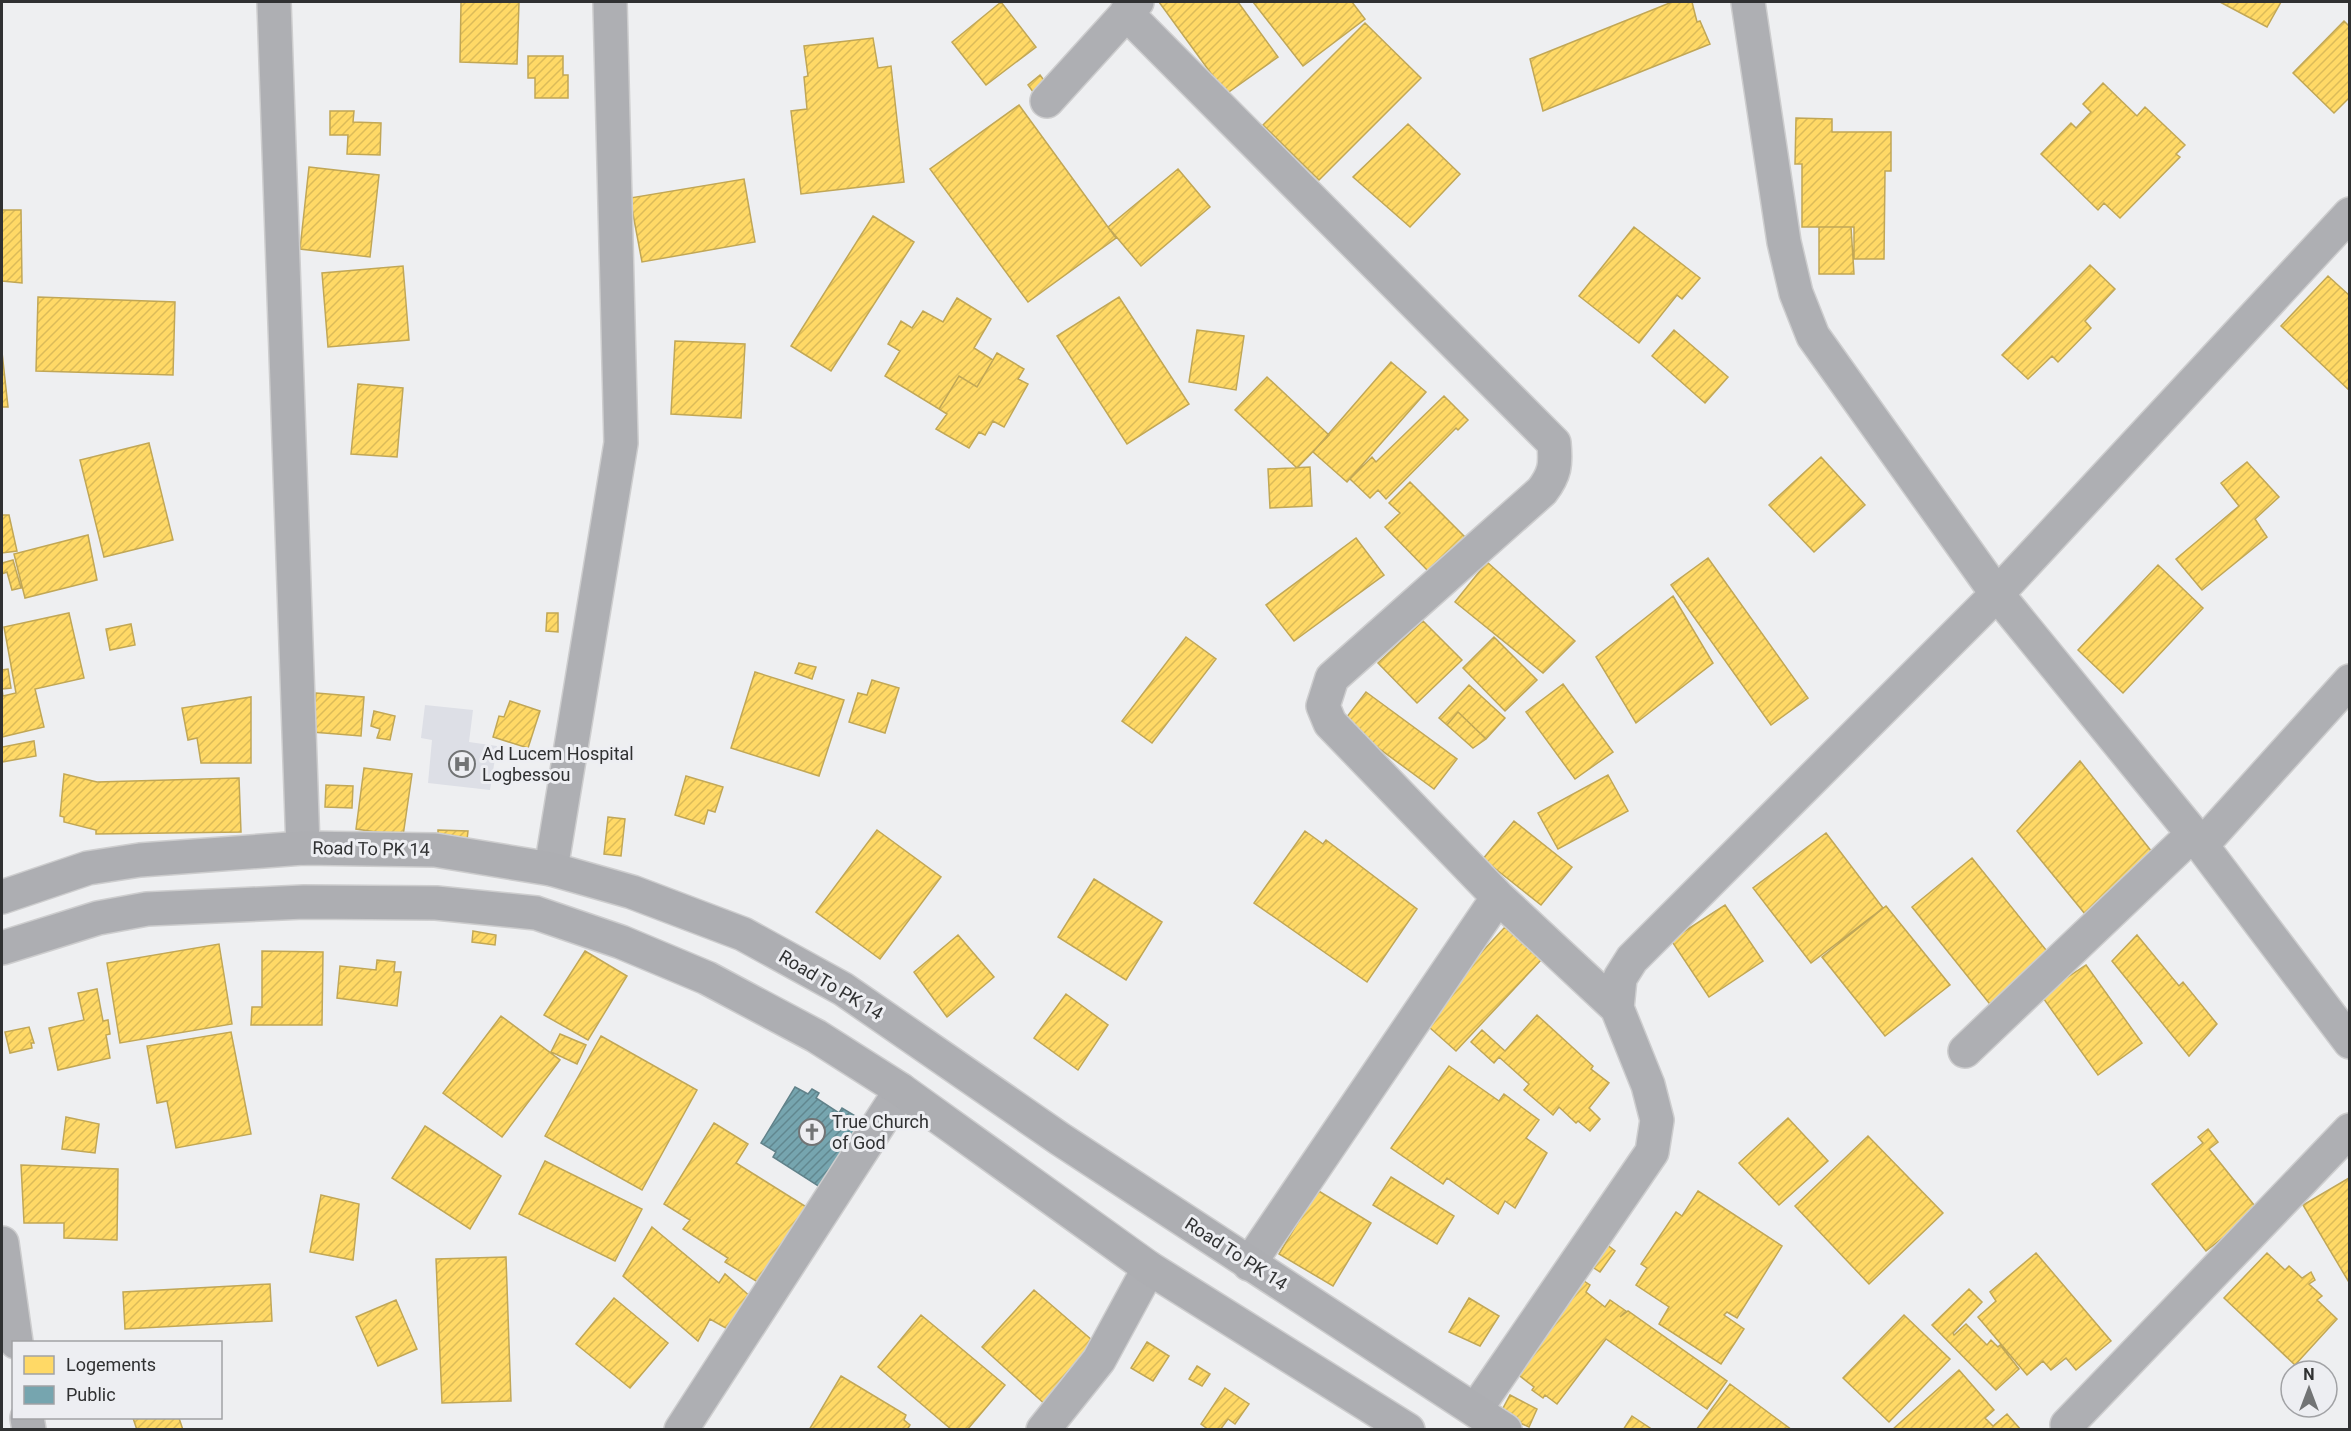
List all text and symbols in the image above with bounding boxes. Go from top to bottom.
place label: Ad Lucem Hospital Logbessou [482,743,634,785]
hospital icon: Ad Lucem Hospital Logbessou [447,749,477,779]
street label: Road To PK 14 [312,837,430,860]
street label: Road To PK 14 [776,945,887,1024]
place label: True Church of God [832,1111,929,1153]
church icon: True Church of God [797,1117,827,1147]
street label: Road To PK 14 [1181,1213,1291,1294]
legend [12,1341,222,1419]
text: Logements [66,1354,156,1375]
north arrow [2279,1359,2339,1419]
text: N [2303,1365,2315,1384]
text: Public [66,1384,116,1405]

